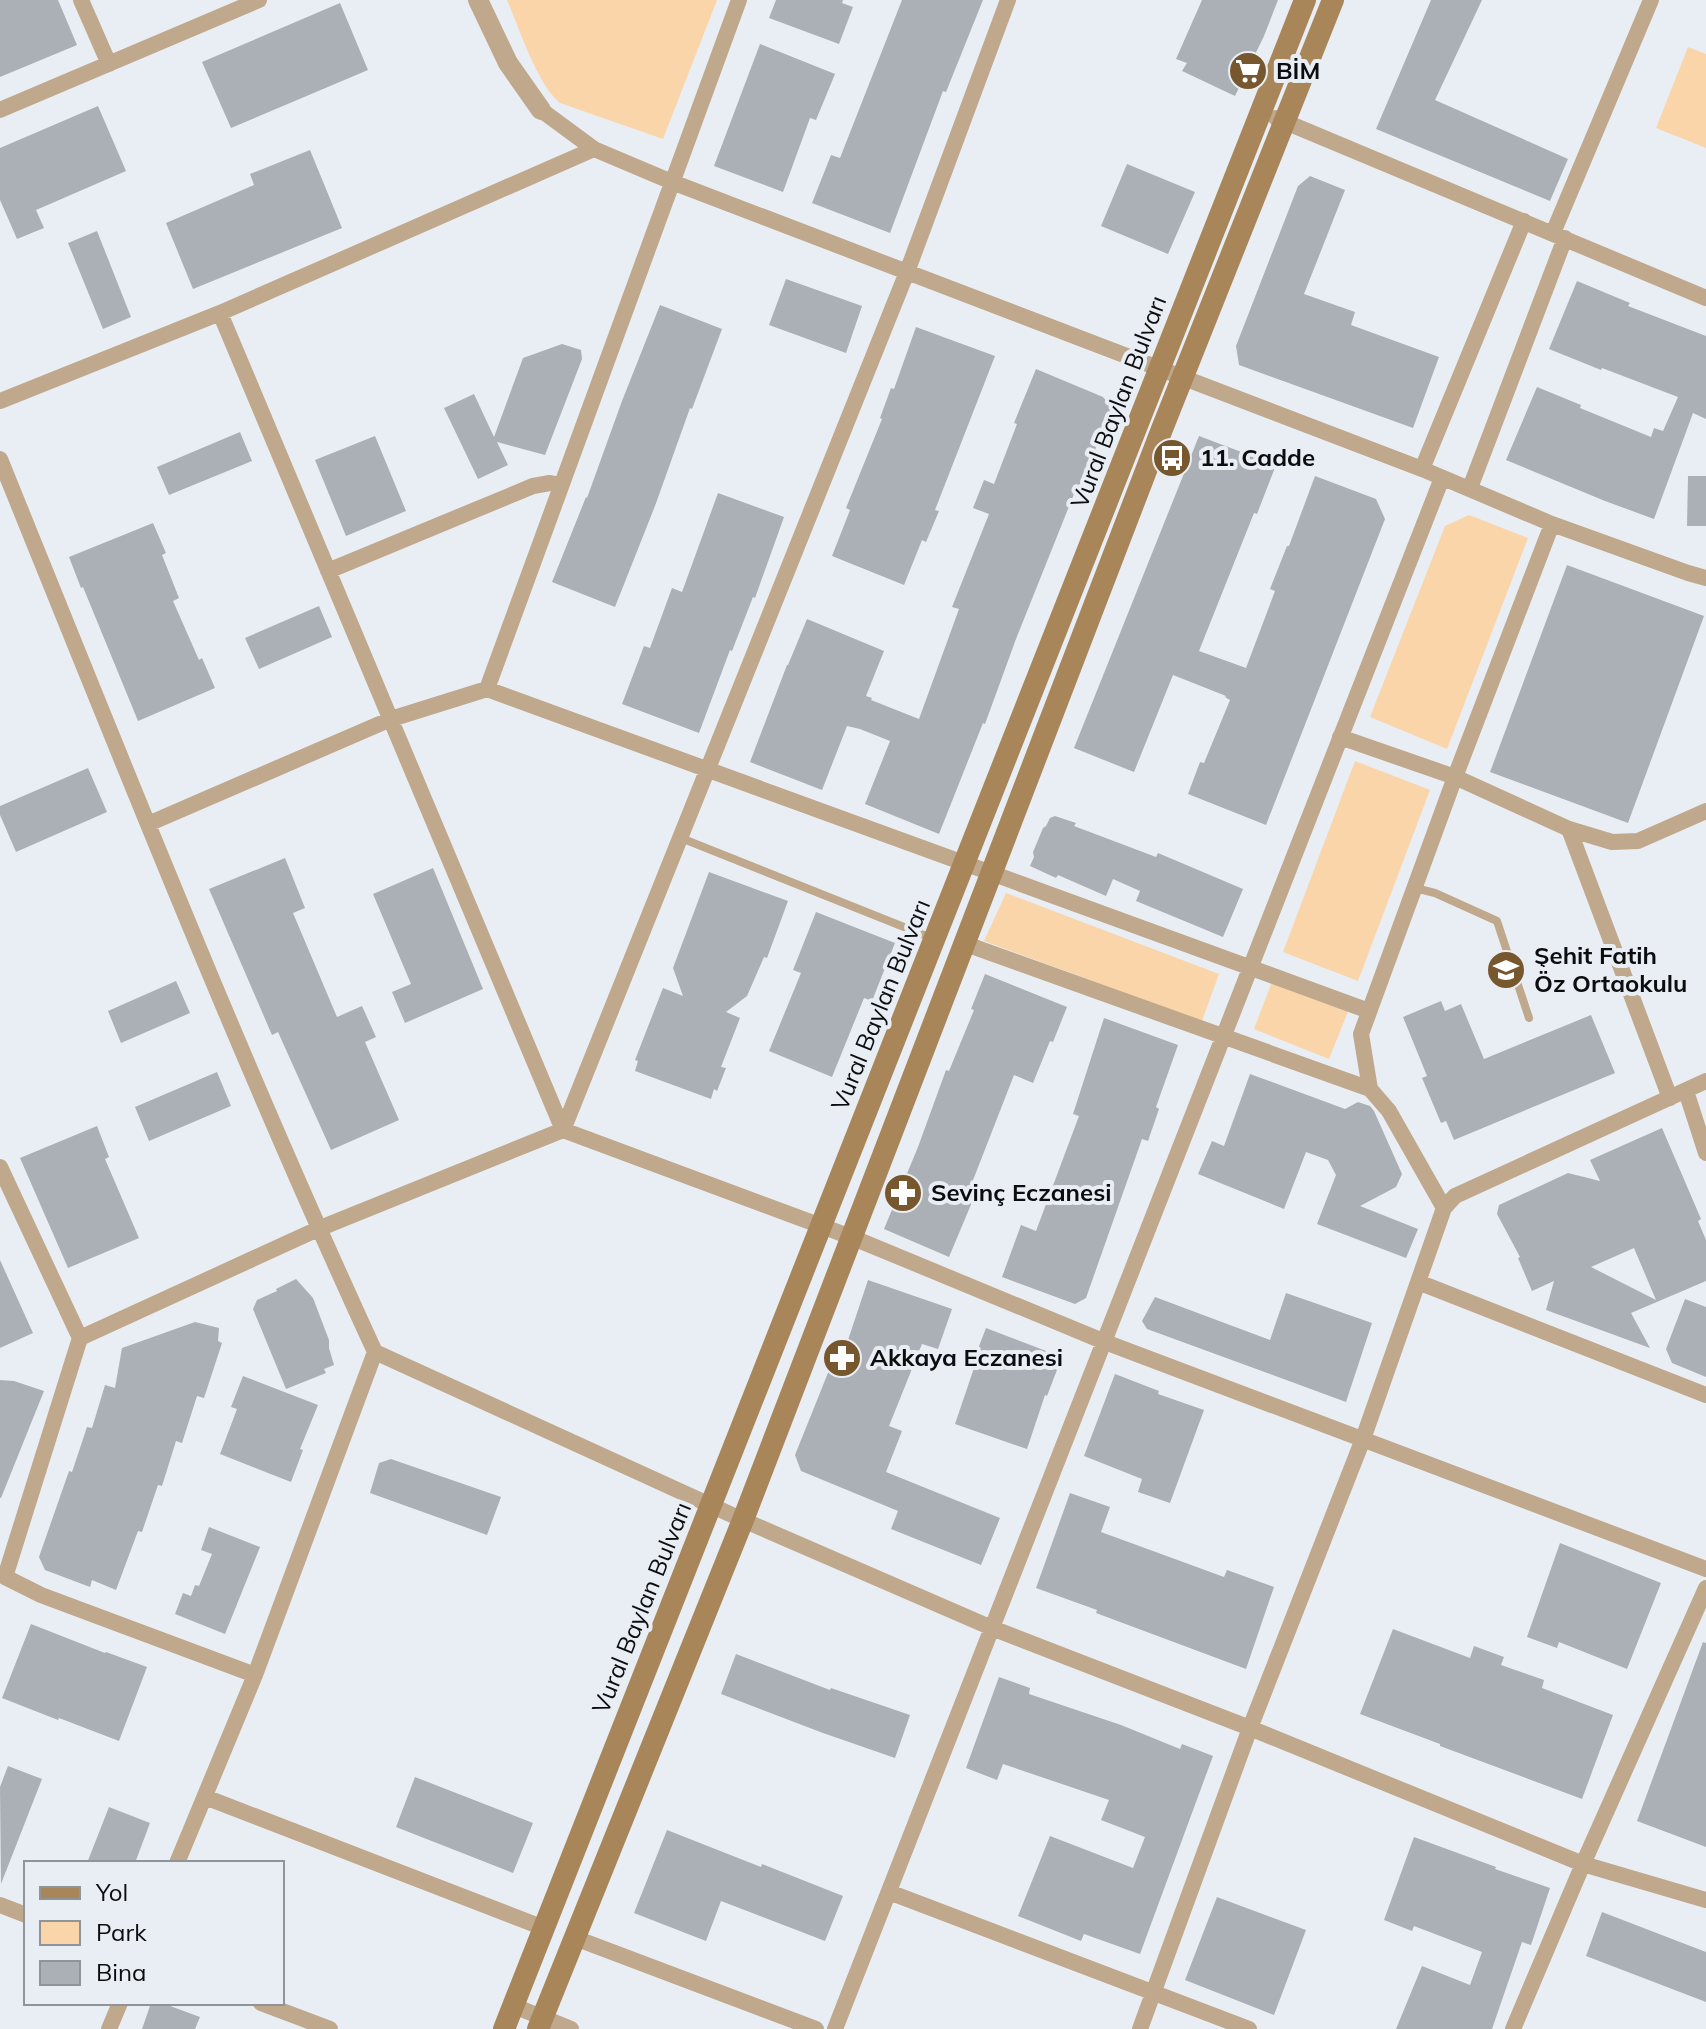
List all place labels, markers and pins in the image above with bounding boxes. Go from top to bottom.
supermarket icon: BİM [1227,50,1269,92]
place label: BİM [1276,55,1320,85]
bus stop icon: 11. Cadde [1151,437,1193,479]
place label: 11. Cadde [1200,442,1315,472]
place label: Şehit Fatih Öz Ortaokulu [1534,940,1687,998]
school or university icon: Şehit Fatih Öz Ortaokulu [1485,949,1527,991]
pharmacy icon: Sevinç Eczanesi [882,1172,924,1214]
place label: Sevinç Eczanesi [931,1177,1112,1207]
pharmacy icon: Akkaya Eczanesi [821,1337,863,1379]
place label: Akkaya Eczanesi [870,1342,1063,1372]

